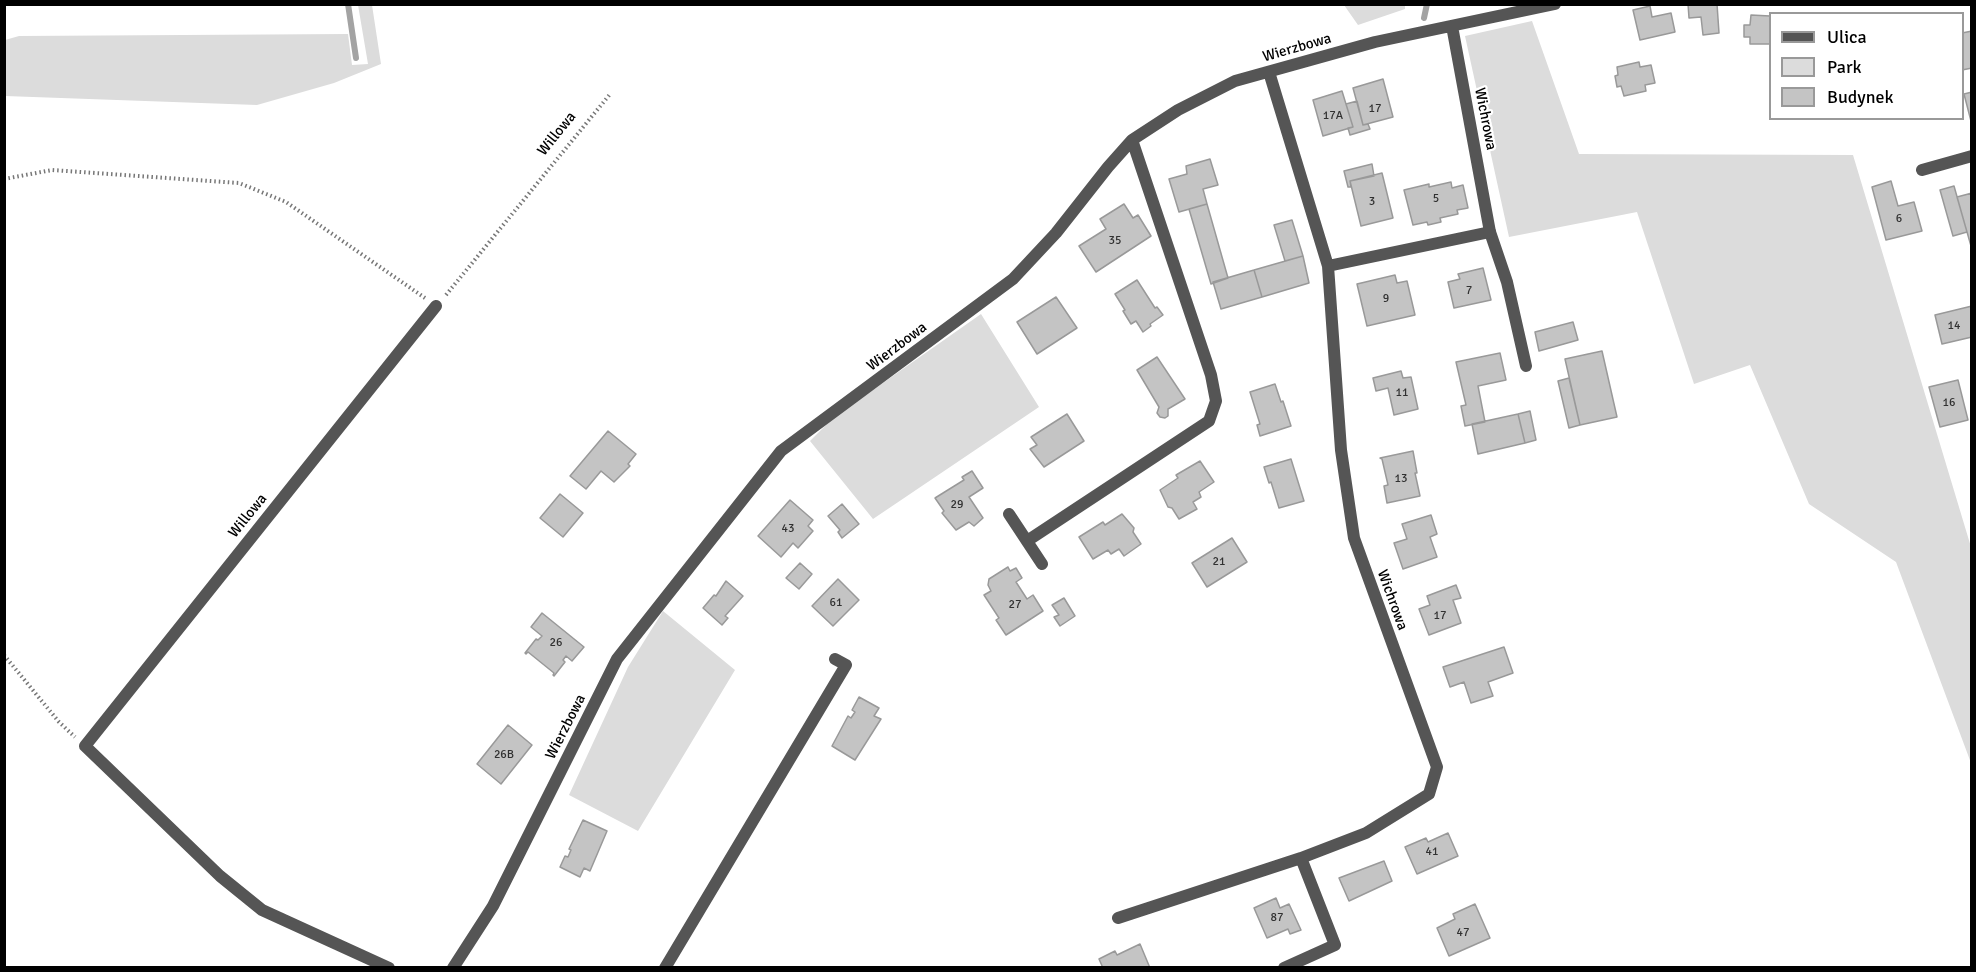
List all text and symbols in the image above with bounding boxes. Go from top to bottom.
legend [1769,12,1964,120]
text: Ulica [1827,26,1867,48]
street label: Wierzbowa [1261,30,1333,66]
text: Park [1827,56,1862,78]
street label: Wichrowa [1470,86,1500,152]
text: Budynek [1827,86,1894,108]
house number: 17 [1369,102,1381,116]
street label: Willowa [534,108,580,160]
house number: 17A [1323,109,1343,123]
house number: 5 [1433,192,1439,206]
house number: 3 [1369,195,1375,209]
house number: 6 [1896,212,1902,226]
house number: 35 [1109,234,1121,248]
house number: 7 [1466,284,1472,298]
house number: 9 [1383,292,1389,306]
street label: Wierzbowa [863,319,931,375]
house number: 14 [1948,319,1960,333]
house number: 11 [1396,386,1408,400]
house number: 16 [1943,396,1955,410]
house number: 13 [1395,472,1407,486]
street label: Willowa [225,490,271,542]
house number: 29 [951,498,963,512]
house number: 43 [782,522,794,536]
house number: 21 [1213,555,1225,569]
street label: Wichrowa [1373,567,1411,633]
house number: 61 [830,596,842,610]
house number: 27 [1009,598,1021,612]
house number: 17 [1434,609,1446,623]
house number: 26 [550,636,562,650]
street label: Wierzbowa [542,692,590,762]
house number: 26B [494,748,514,762]
house number: 41 [1426,845,1438,859]
house number: 87 [1271,911,1283,925]
house number: 47 [1457,926,1469,940]

